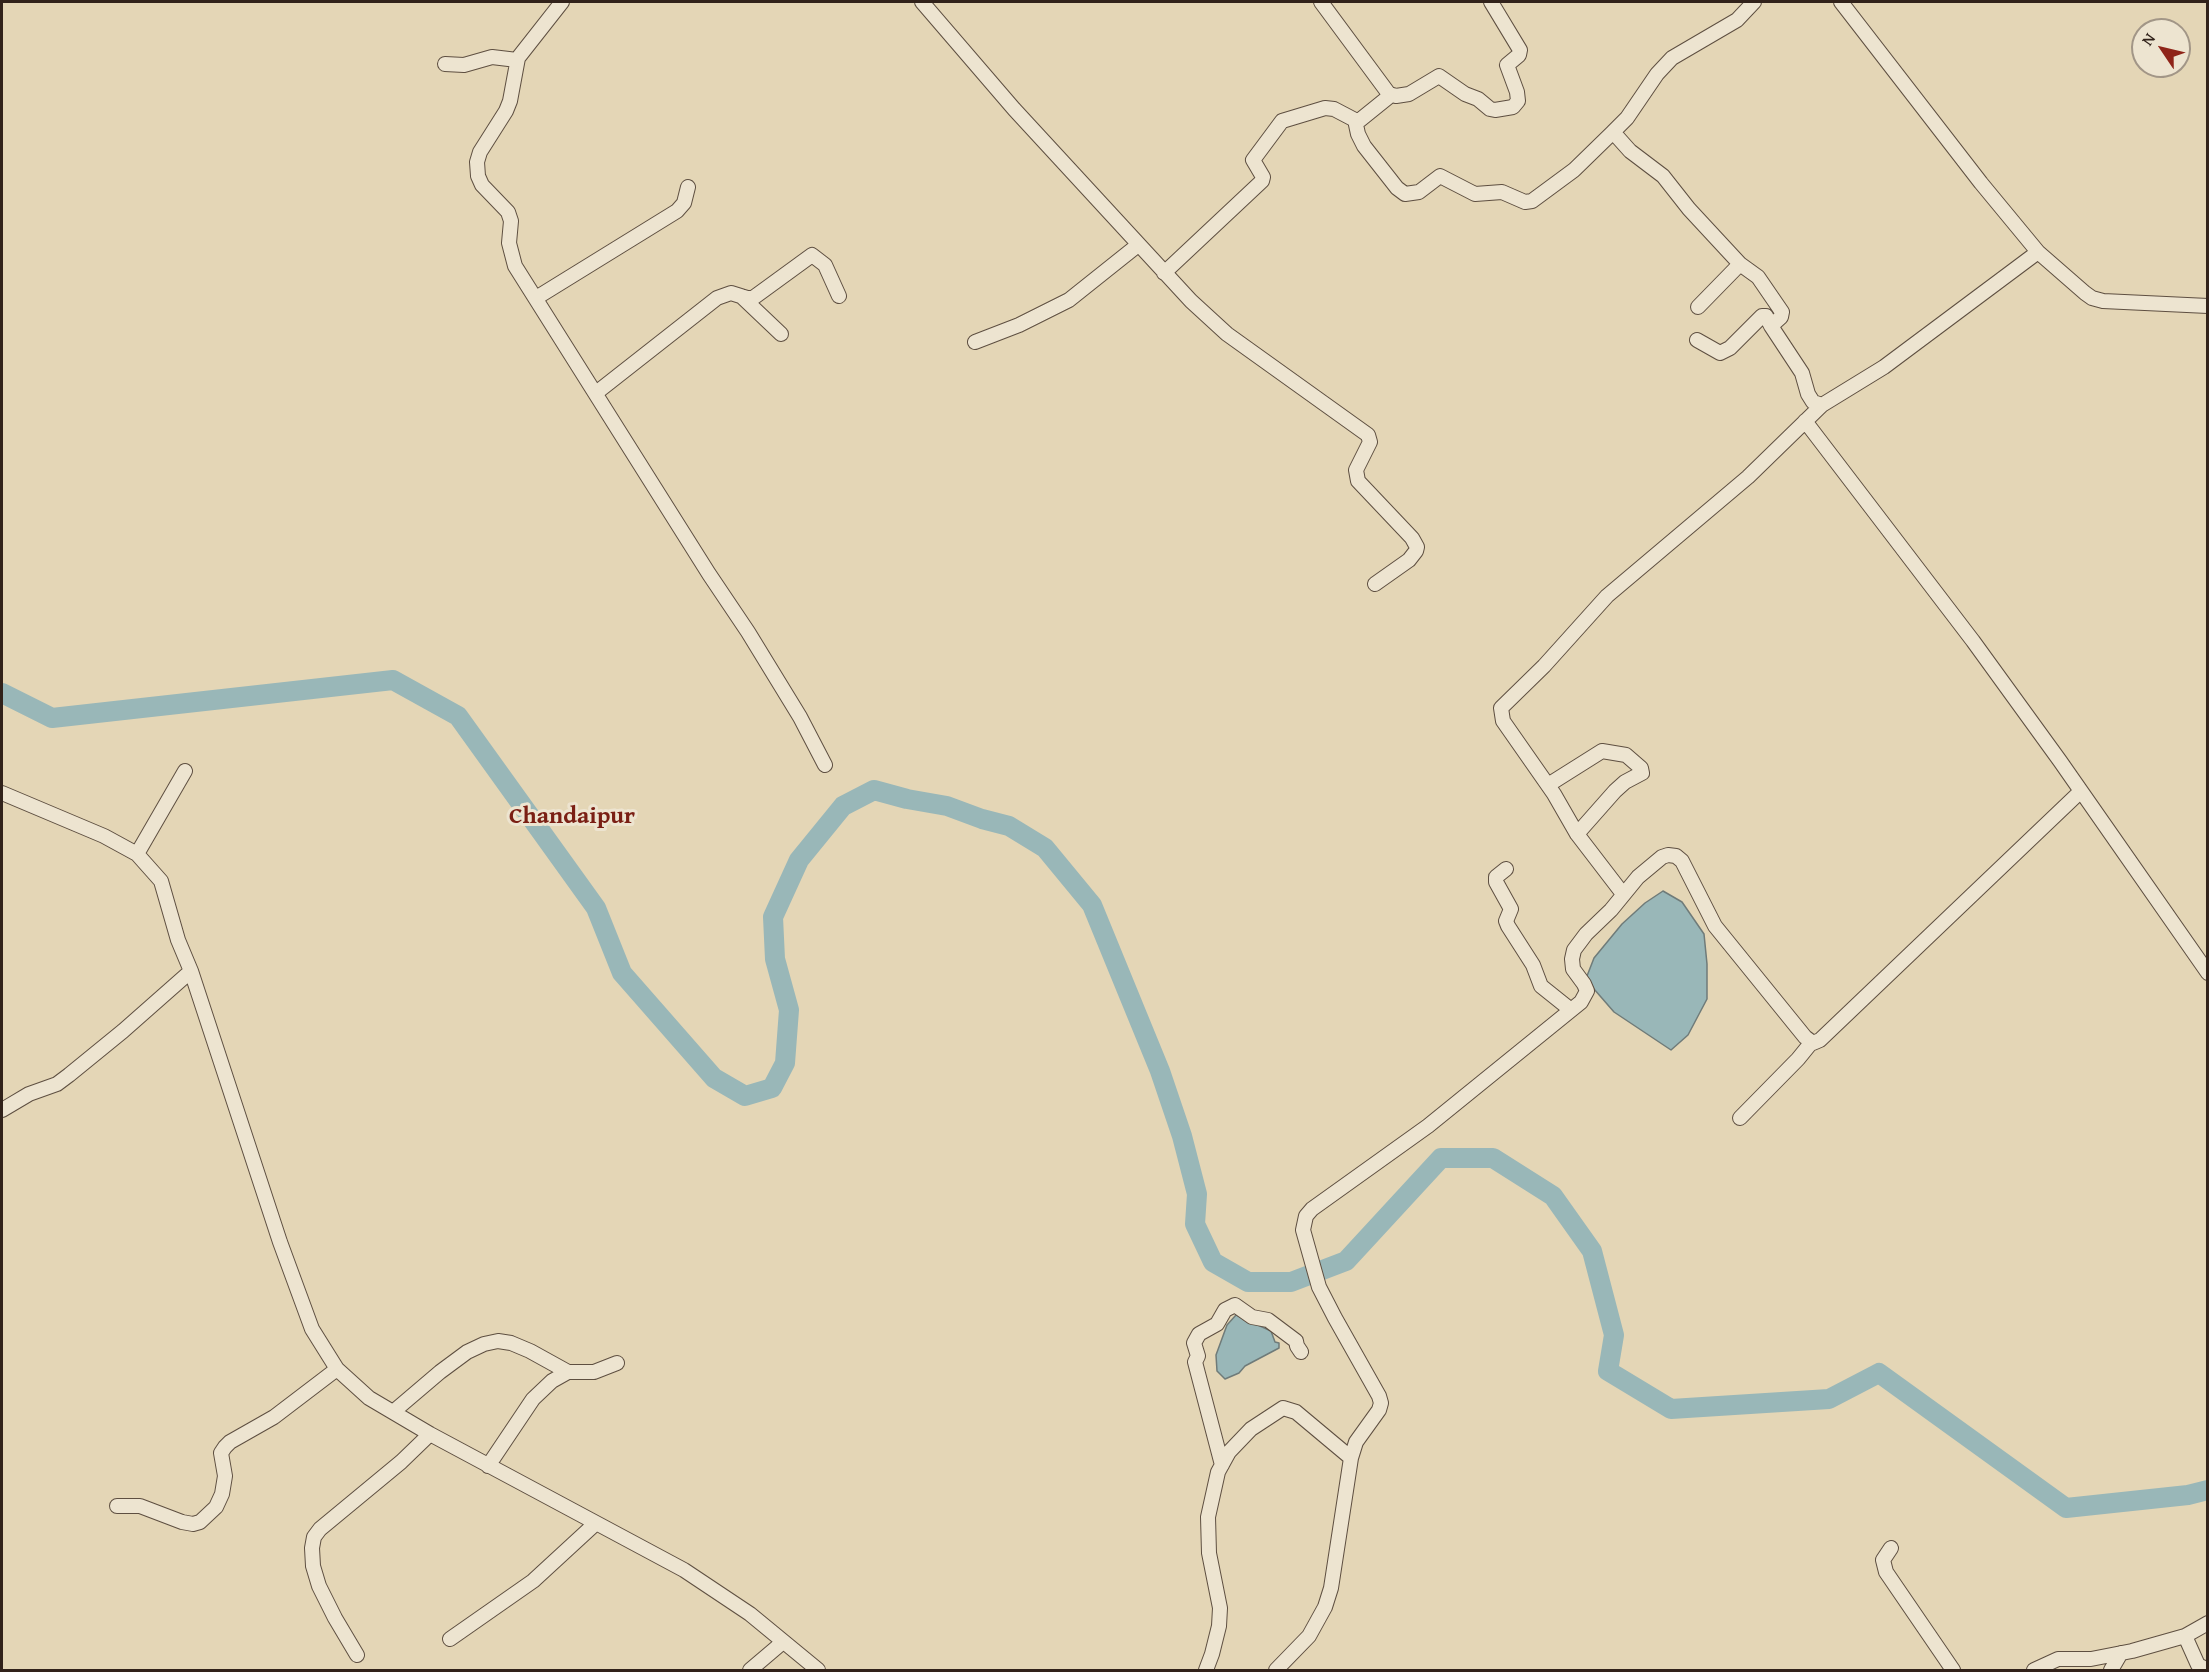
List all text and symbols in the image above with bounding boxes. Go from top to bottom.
north arrow [2131,18,2191,78]
text: N [2135,28,2161,50]
district label: Chandaipur [509,803,635,831]

